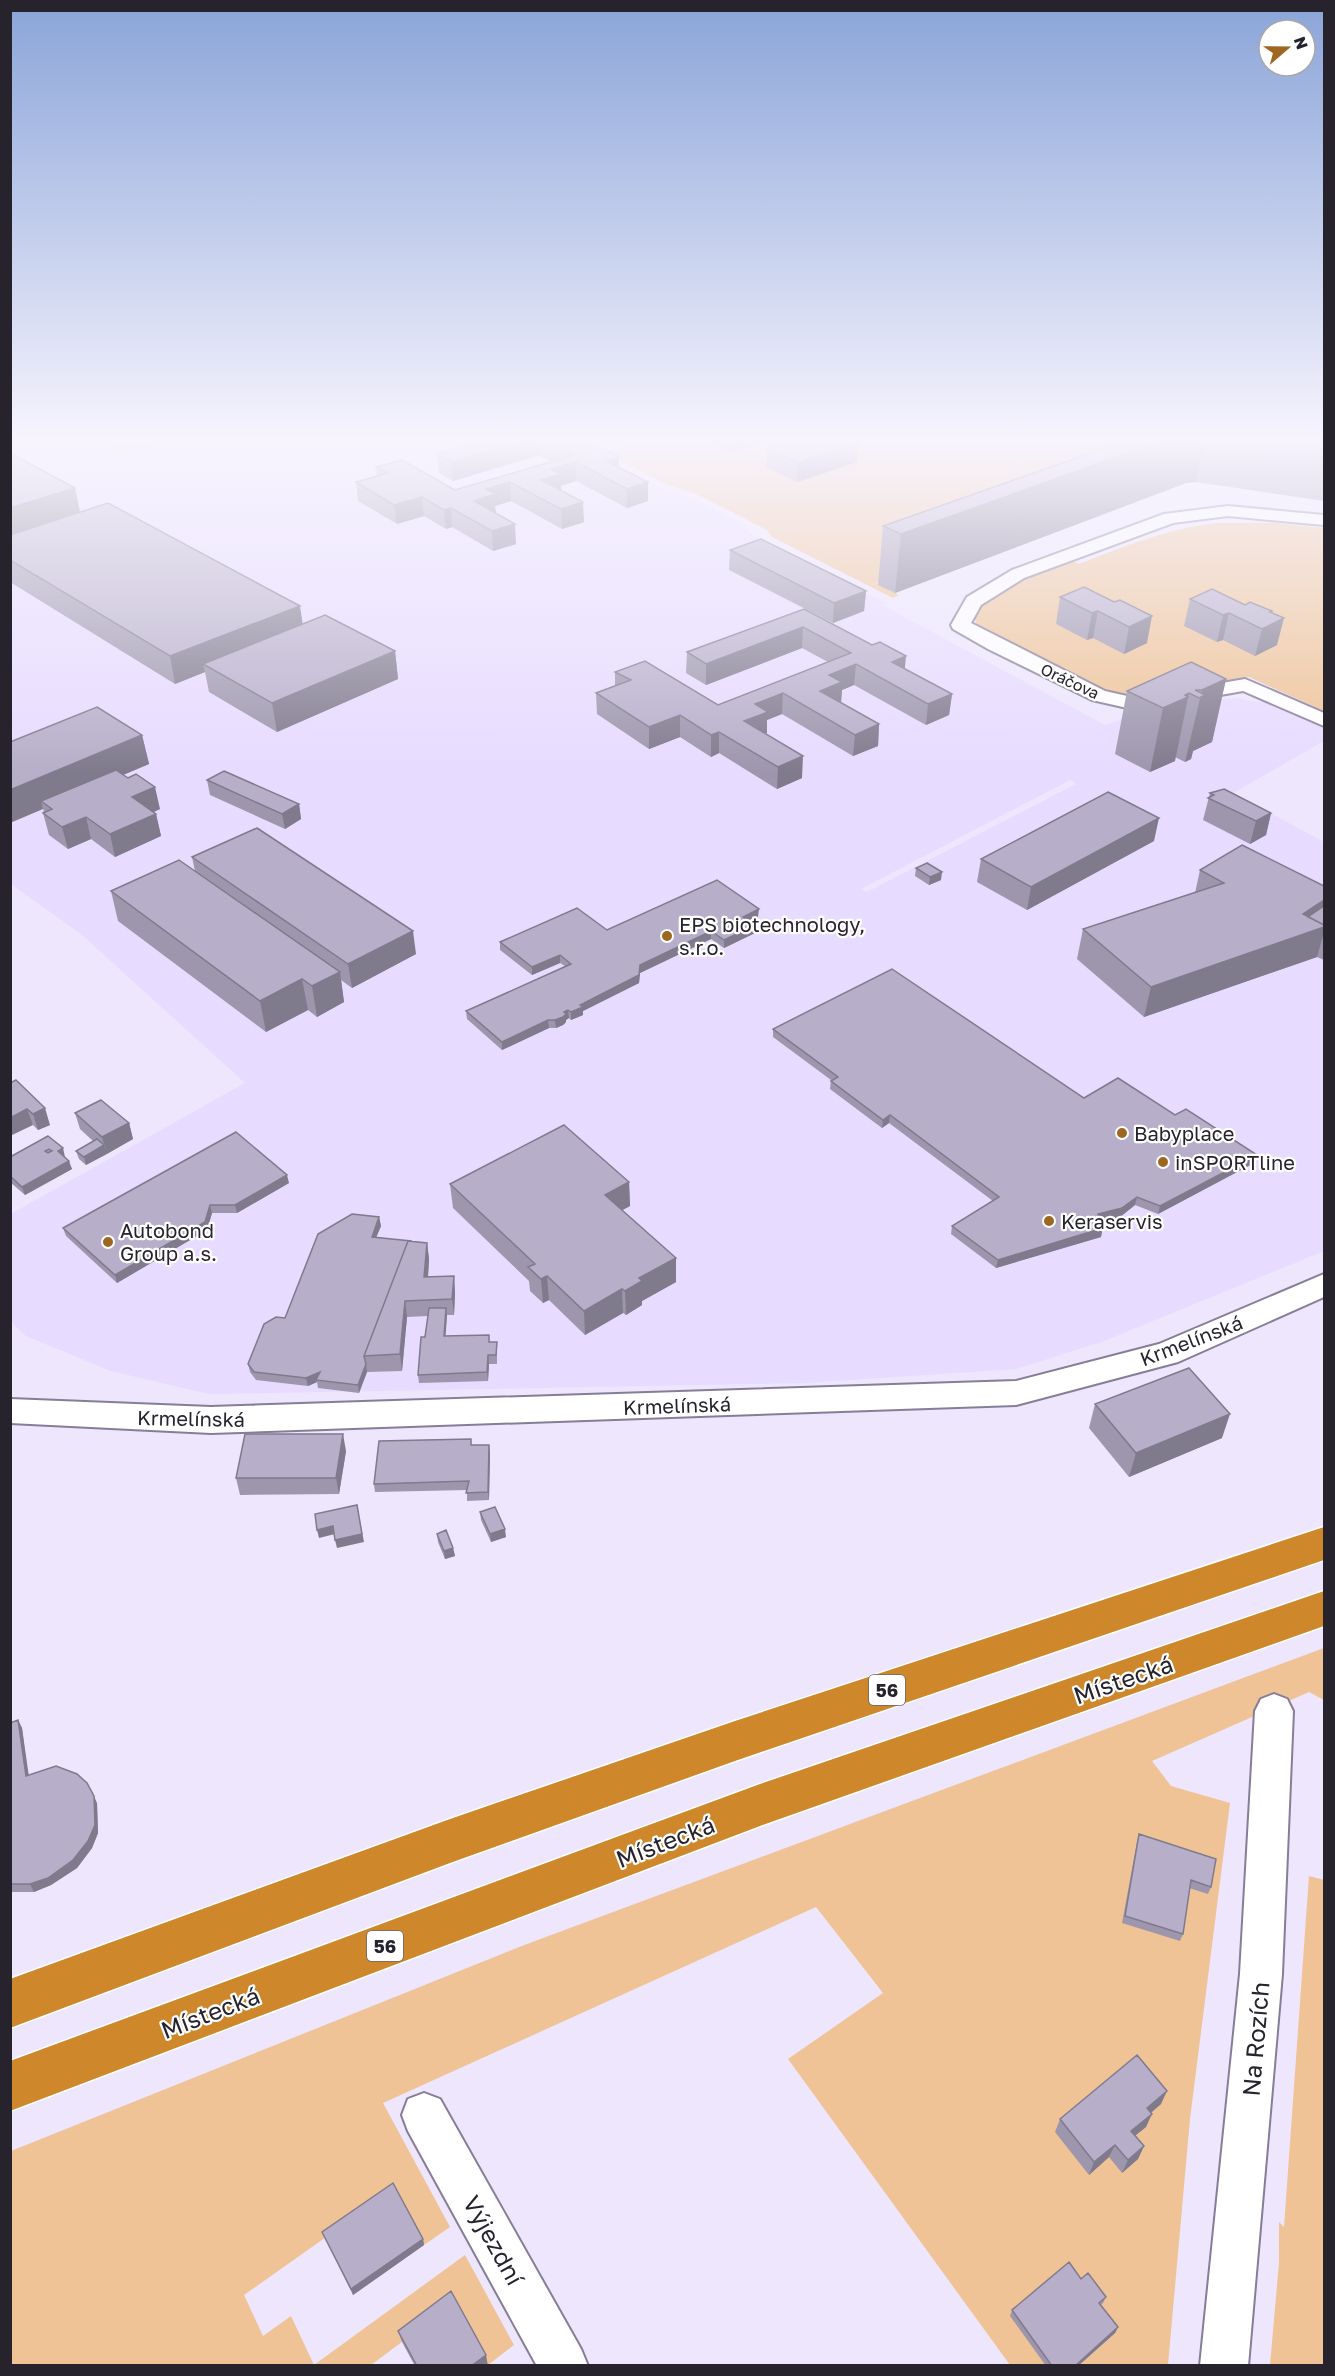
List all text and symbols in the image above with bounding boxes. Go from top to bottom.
north arrow [1257,18,1317,78]
text: N [1290,34,1313,52]
street label: Oráčova [1037,659,1103,703]
place label: EPS biotechnology, s.r.o. [679,912,865,959]
marker: EPS biotechnology, s.r.o. [660,929,674,943]
place label: Babyplace [1134,1121,1234,1145]
marker: Babyplace [1115,1126,1129,1140]
place label: inSPORTline [1175,1150,1295,1174]
marker: inSPORTline [1156,1155,1170,1169]
place label: Keraservis [1061,1209,1163,1233]
marker: Keraservis [1042,1214,1056,1228]
place label: Autobond Group a.s. [120,1218,217,1265]
marker: Autobond Group a.s. [101,1235,115,1249]
street label: Krmelínská [1136,1309,1246,1371]
street label: Krmelínská [623,1391,731,1419]
street label: Krmelínská [137,1405,245,1431]
street label: Místecká [1069,1648,1177,1710]
road number: 56 [869,1675,905,1705]
street label: Místecká [612,1809,718,1873]
road number: 56 [367,1931,403,1961]
street label: Místecká [157,1980,263,2044]
street label: Na Rozích [1236,1981,1274,2097]
street label: Výjezdní [458,2190,531,2291]

